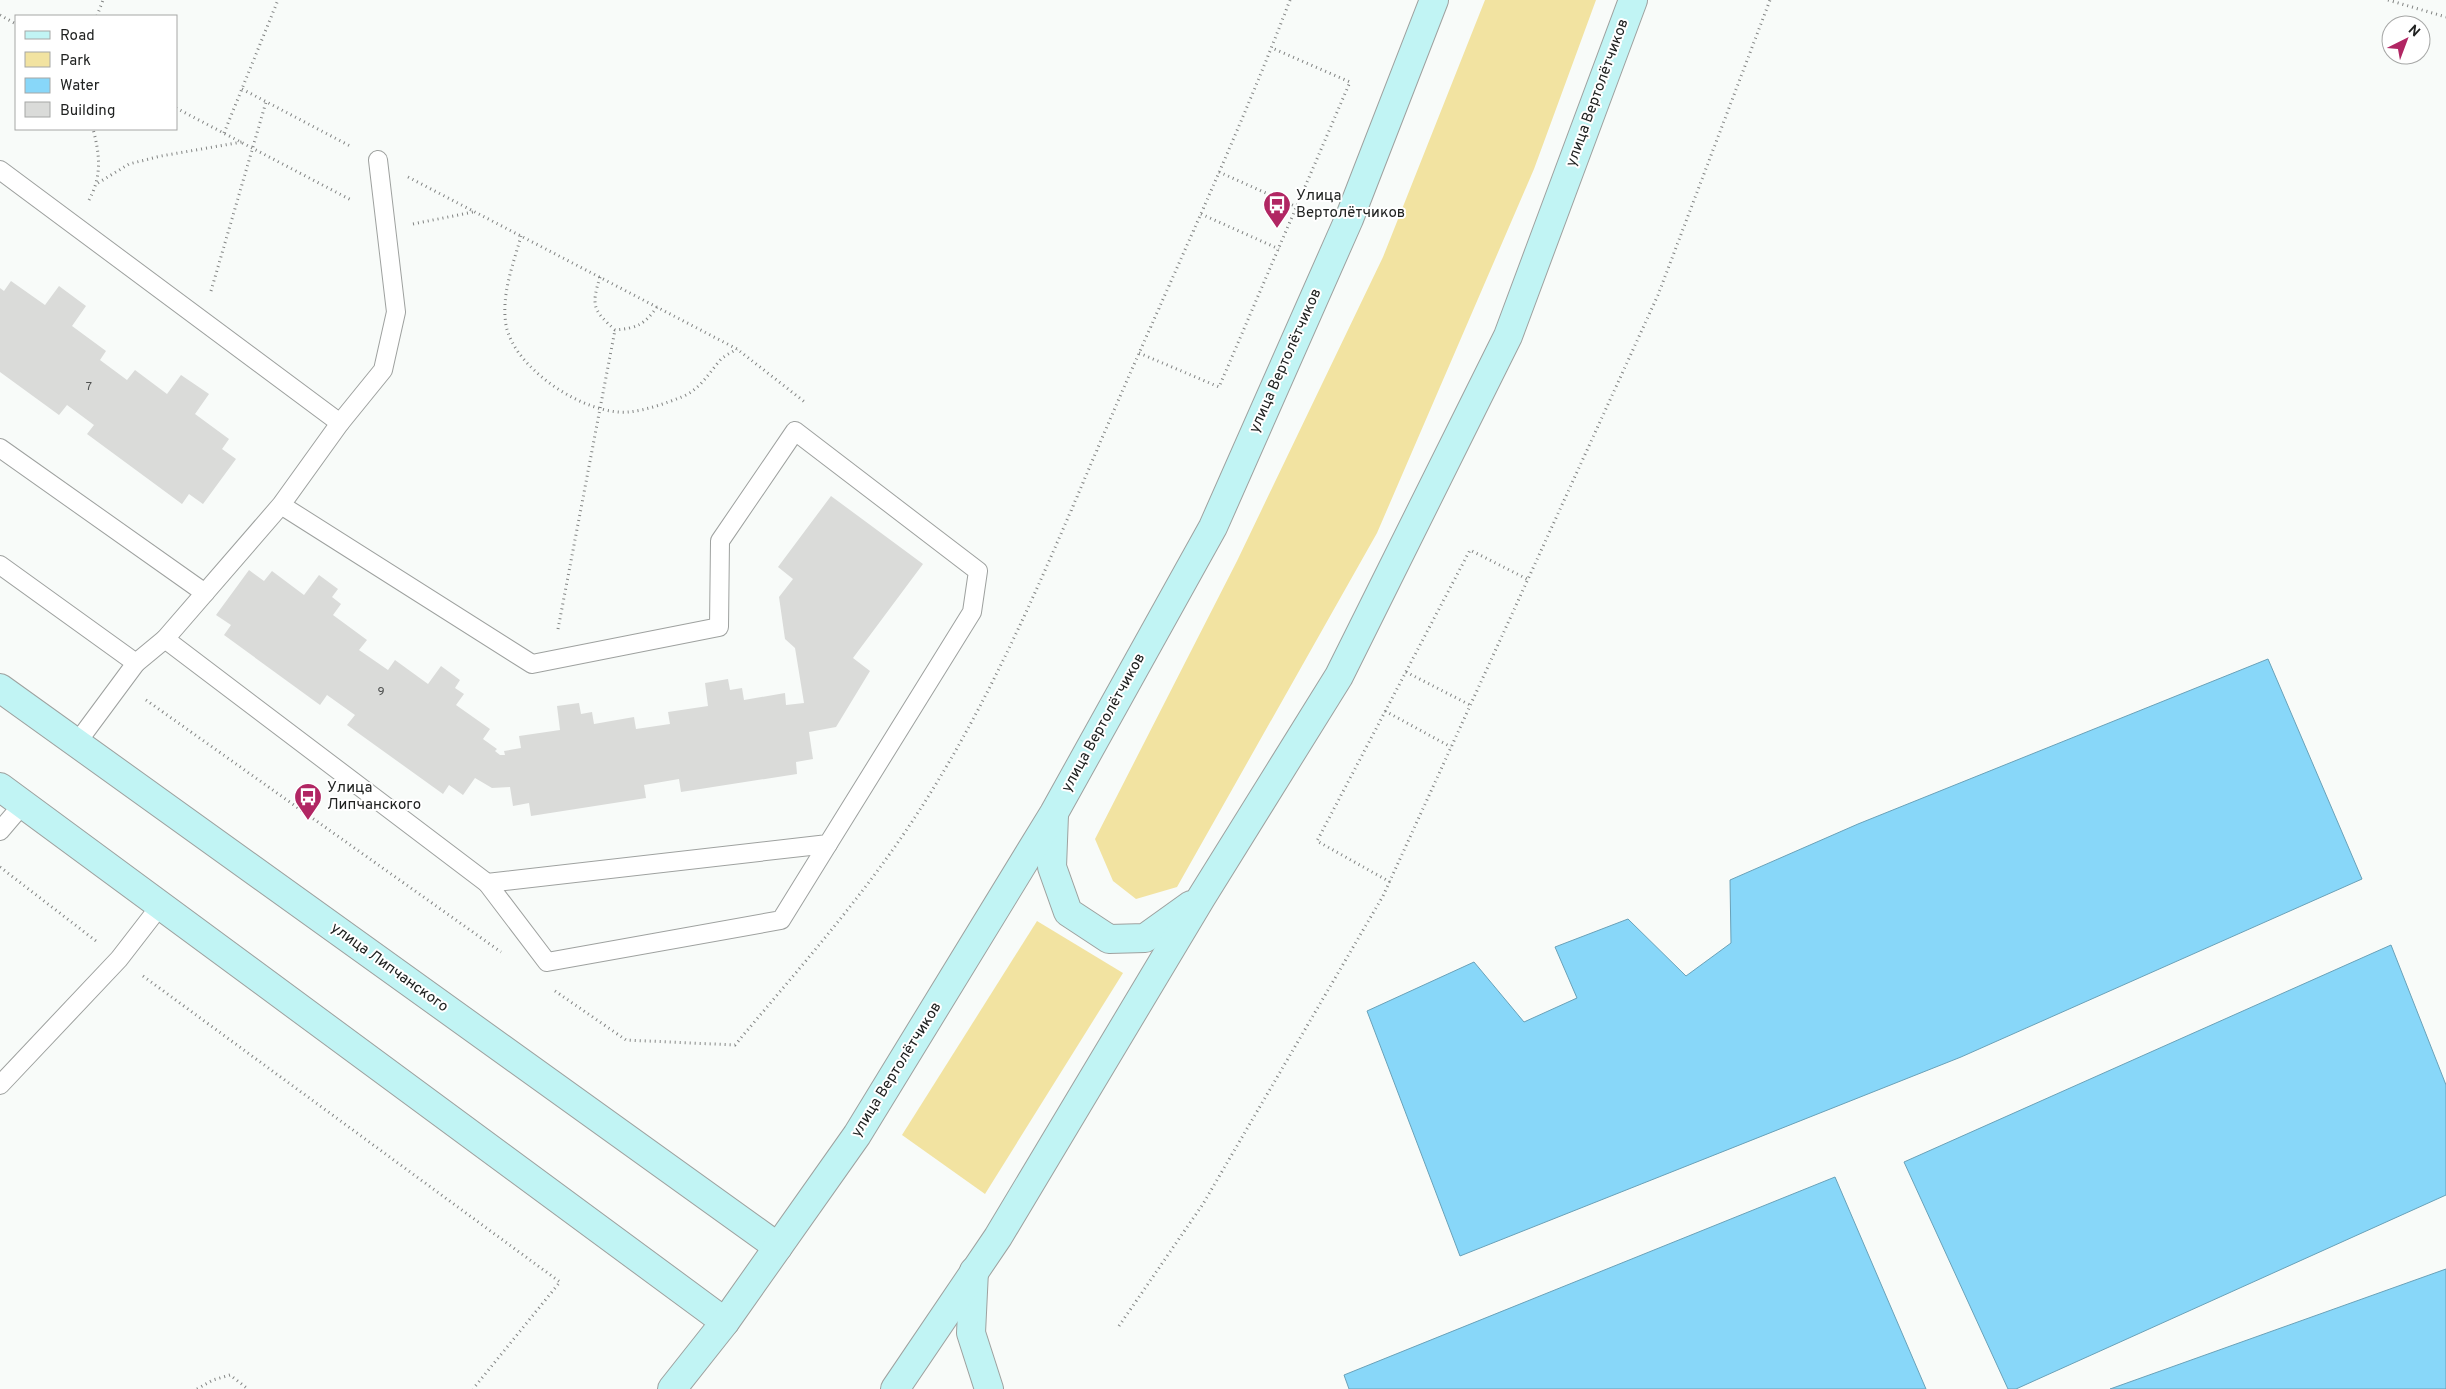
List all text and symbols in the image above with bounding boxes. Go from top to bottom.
legend [15,15,178,130]
north arrow [2381,15,2431,65]
street label: улица Вертолётчиков [1562,16,1634,170]
text: N [2404,22,2423,41]
text: Road [60,27,95,46]
text: Park [60,52,91,71]
text: Water [60,77,100,96]
text: Building [60,102,115,121]
place label: Улица Вертолётчиков [1296,187,1405,223]
bus stop icon: Улица Вертолётчиков [1262,190,1292,229]
street label: улица Вертолётчиков [1246,286,1326,436]
house number: 7 [86,379,92,395]
street label: улица Вертолётчиков [1058,650,1150,796]
house number: 9 [377,684,385,700]
place label: Улица Липчанского [327,779,421,815]
bus stop icon: Улица Липчанского [293,782,323,821]
street label: улица Липчанского [326,919,452,1017]
street label: улица Вертолётчиков [848,999,946,1141]

